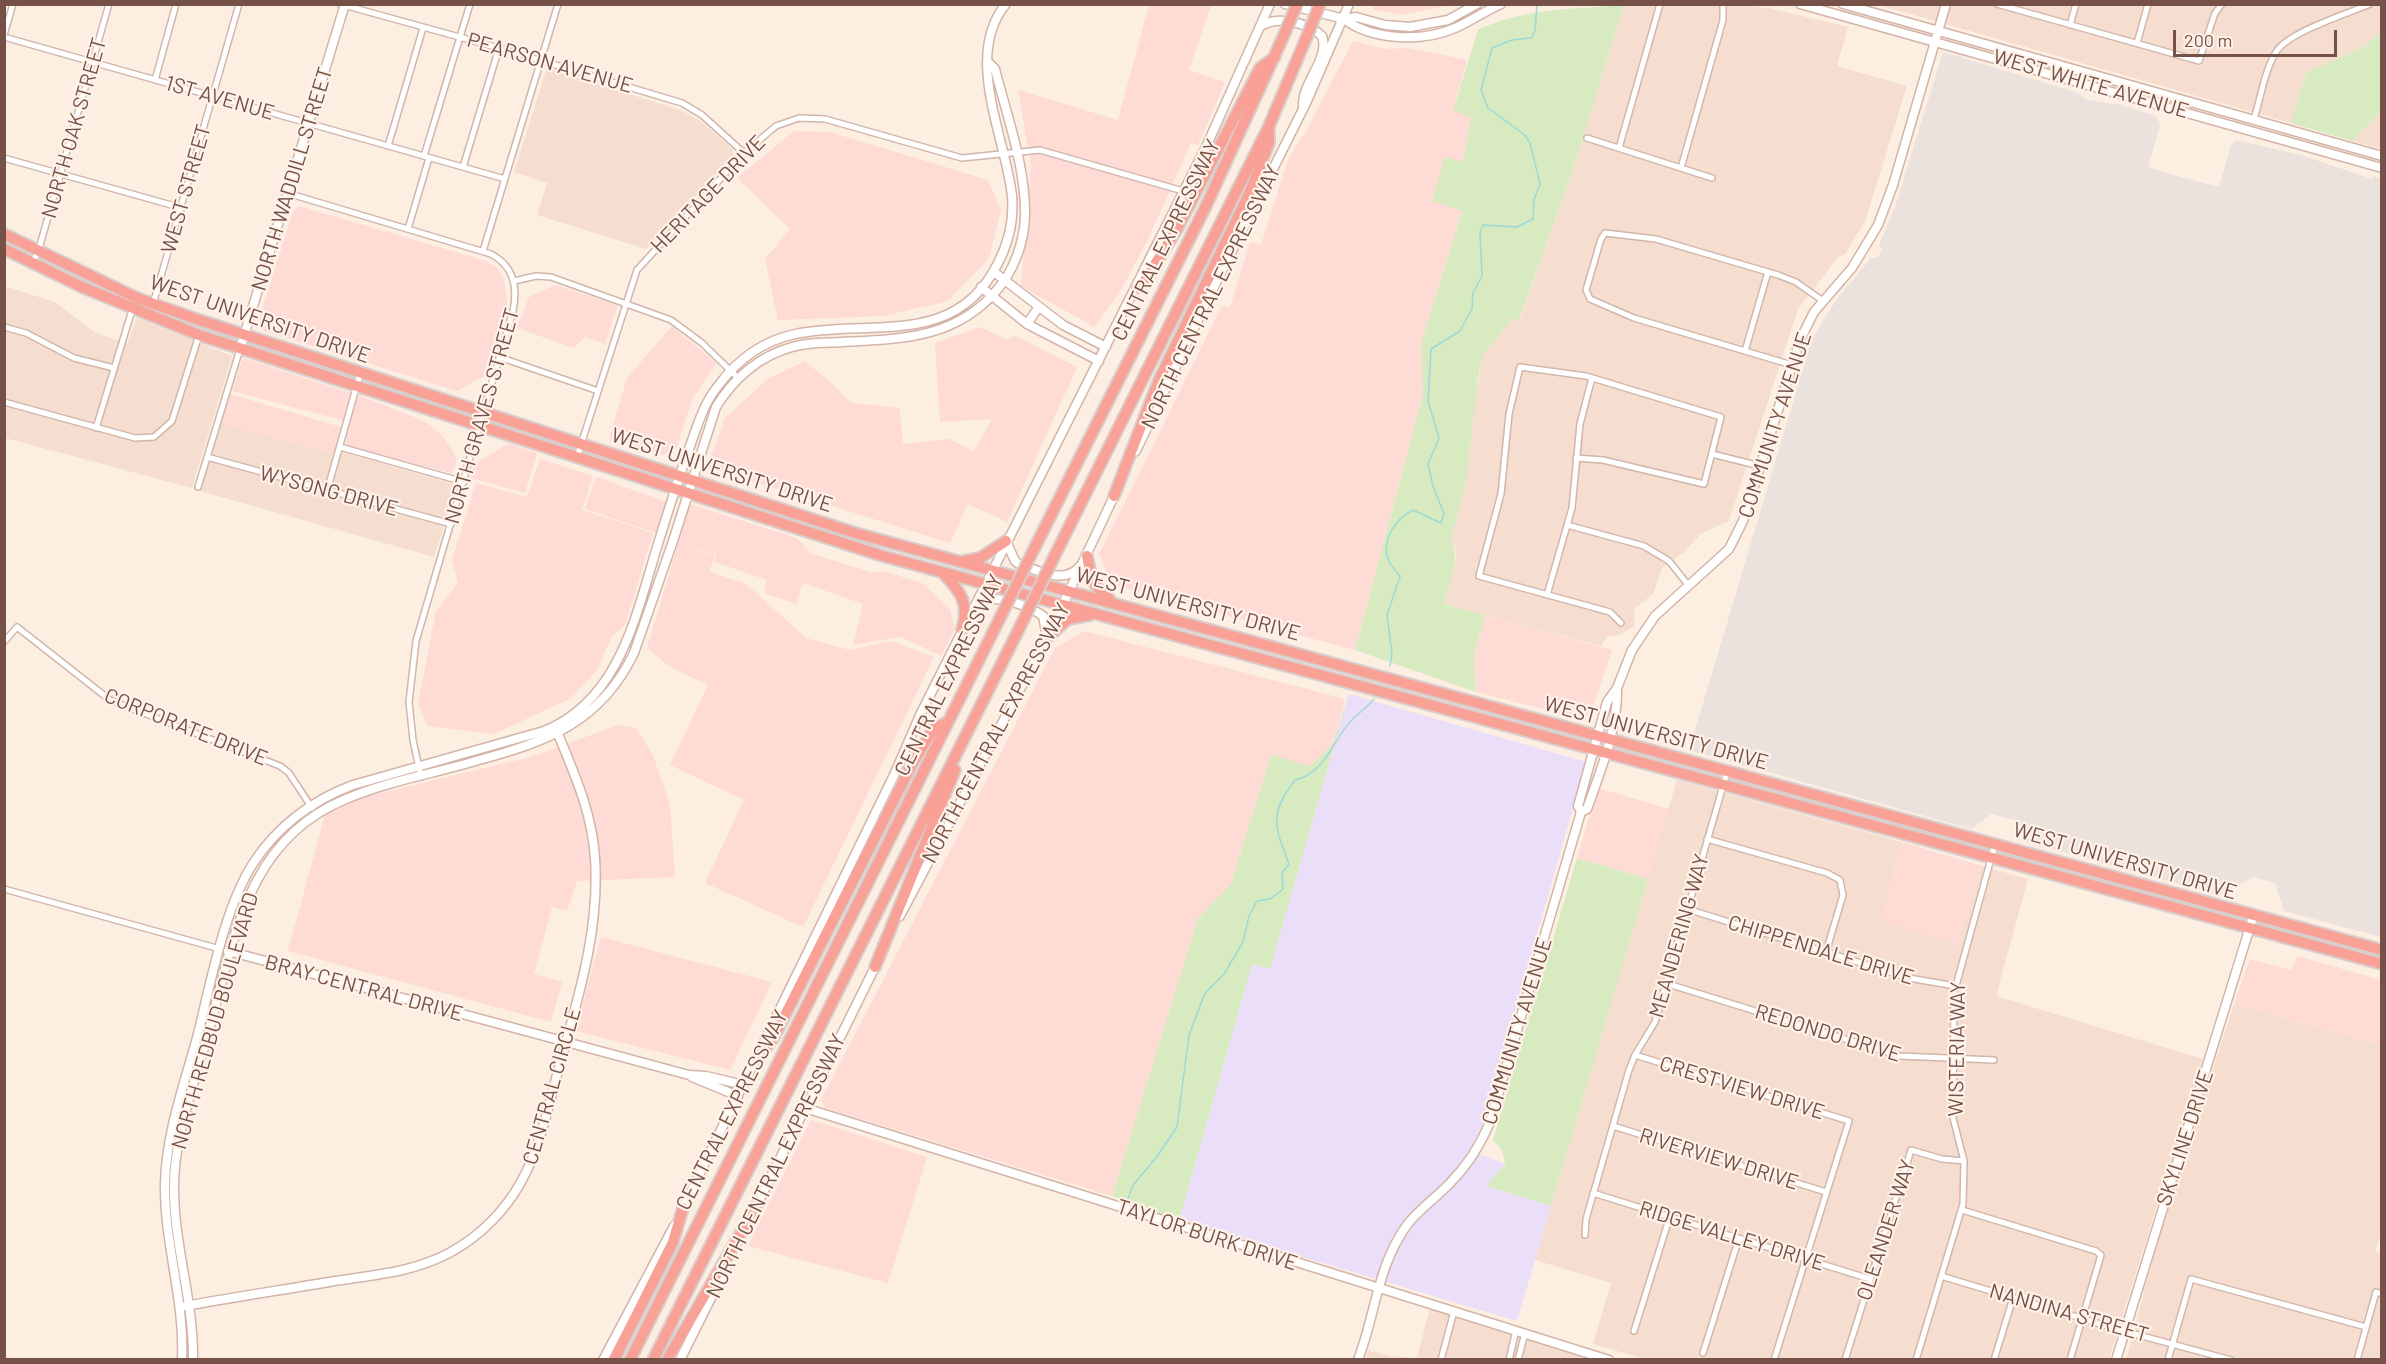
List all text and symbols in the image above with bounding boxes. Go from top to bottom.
scale bar [2176,18,2340,56]
street label: PEARSON AVENUE [464,27,636,99]
text: 200 m [2184,29,2232,51]
street label: NORTH OAK STREET [36,35,112,221]
street label: WEST WHITE AVENUE [1990,44,2192,124]
street label: NORTH WADDILL STREET [246,64,338,294]
street label: 1ST AVENUE [163,70,277,126]
street label: WEST STREET [156,122,216,256]
street label: HERITAGE DRIVE [646,130,770,258]
street label: CENTRAL EXPRESSWAY [1106,135,1226,345]
street label: NORTH CENTRAL EXPRESSWAY [1136,161,1286,433]
street label: WEST UNIVERSITY DRIVE [146,269,374,369]
street label: NORTH GRAVES STREET [439,305,525,527]
street label: COMMUNITY AVENUE [1733,329,1817,521]
street label: WEST UNIVERSITY DRIVE [608,422,836,518]
street label: WYSONG DRIVE [257,460,401,522]
street label: WEST UNIVERSITY DRIVE [1073,562,1303,646]
street label: CENTRAL EXPRESSWAY [889,570,1009,780]
street label: NORTH CENTRAL EXPRESSWAY [917,599,1075,867]
street label: CORPORATE DRIVE [101,683,271,771]
street label: WEST UNIVERSITY DRIVE [1541,691,1771,775]
street label: WEST UNIVERSITY DRIVE [2010,817,2240,905]
street label: MEANDERING WAY [1644,851,1714,1021]
street label: NORTH REDBUD BOULEVARD [166,890,264,1152]
street label: CHIPPENDALE DRIVE [1725,910,1917,990]
street label: COMMUNITY AVENUE [1477,934,1557,1128]
street label: BRAY CENTRAL DRIVE [262,949,466,1027]
street label: WISTERIA WAY [1943,981,1971,1117]
street label: REDONDO DRIVE [1752,999,1904,1067]
street label: CENTRAL CIRCLE [517,1004,587,1168]
street label: CENTRAL EXPRESSWAY [671,1006,793,1214]
street label: NORTH CENTRAL EXPRESSWAY [701,1030,851,1302]
street label: CRESTVIEW DRIVE [1656,1051,1828,1125]
street label: SKYLINE DRIVE [2151,1067,2219,1209]
street label: RIVERVIEW DRIVE [1636,1123,1802,1195]
street label: OLEANDER WAY [1851,1156,1921,1304]
street label: TAYLOR BURK DRIVE [1113,1194,1301,1276]
street label: RIDGE VALLEY DRIVE [1636,1196,1828,1276]
street label: NANDINA STREET [1987,1278,2151,1348]

